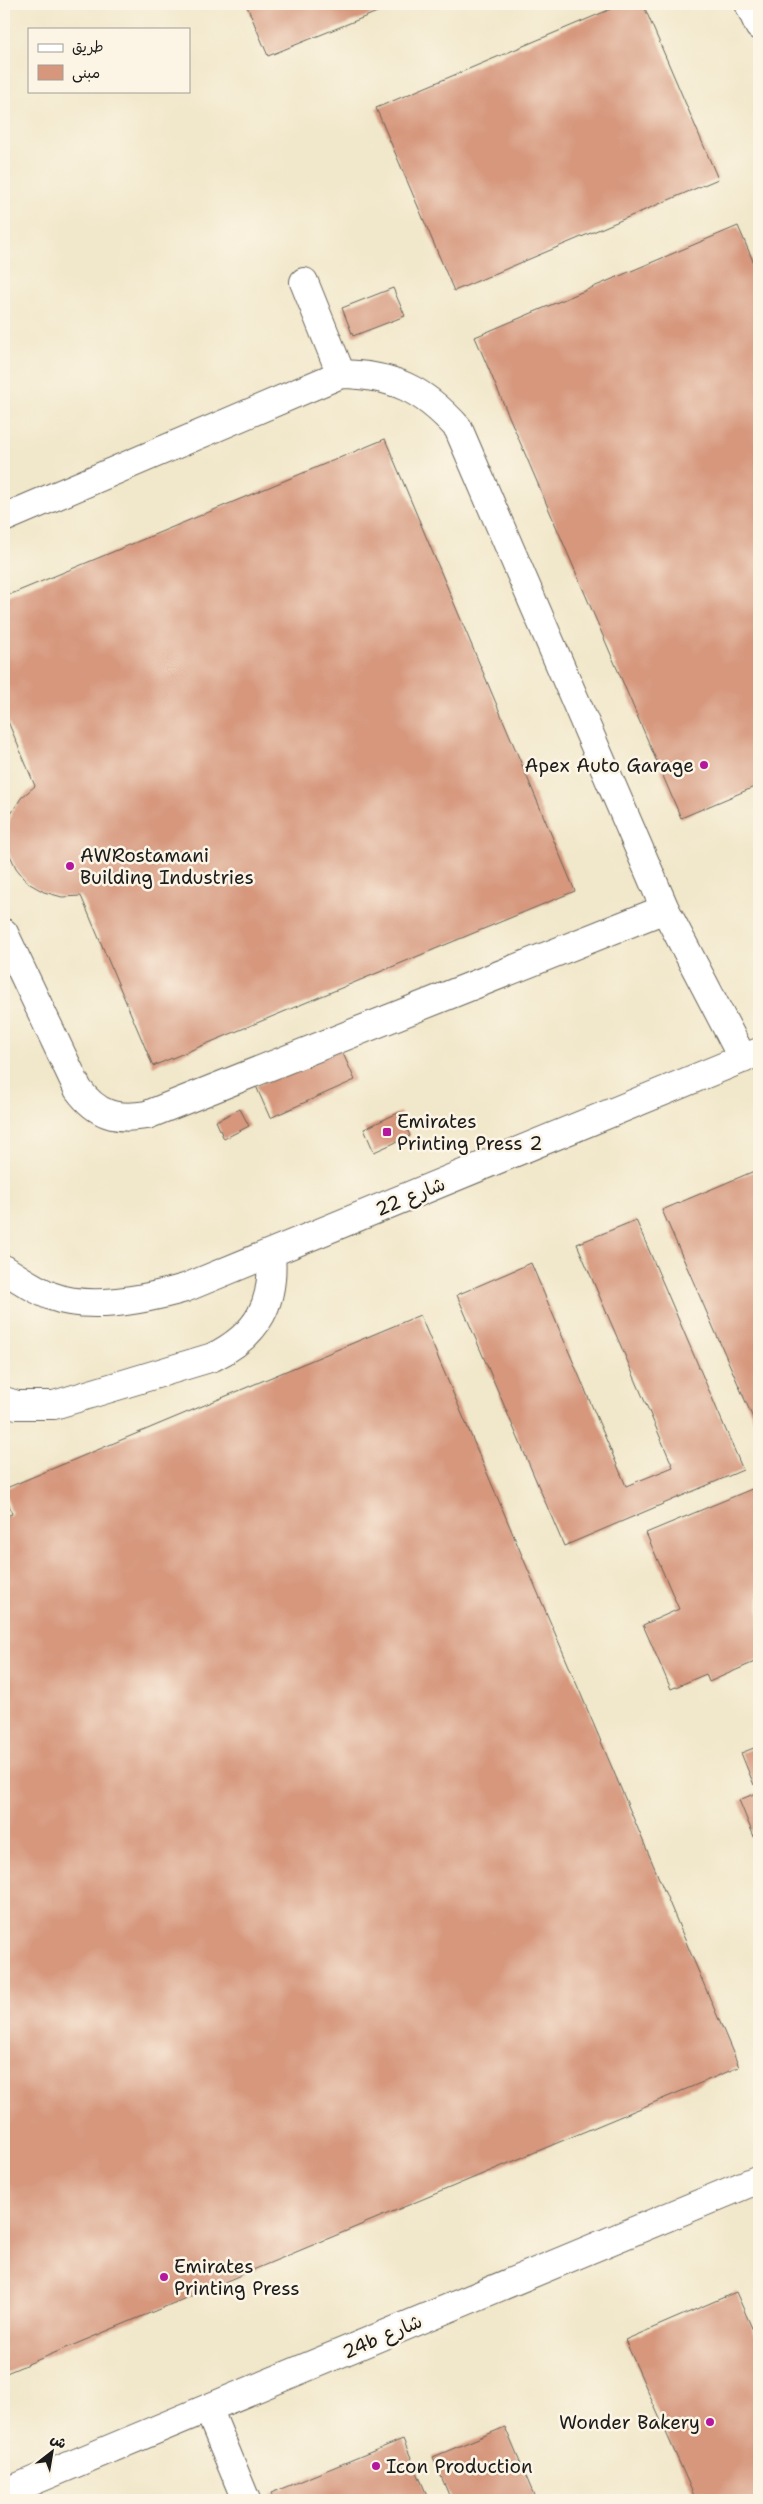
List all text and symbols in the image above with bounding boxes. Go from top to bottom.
legend [28,28,190,92]
text: طريق [72,37,104,57]
text: مبنى [72,63,100,83]
place label: Apex Auto Garage [525,753,694,778]
marker: Apex Auto Garage [698,759,710,771]
place label: AWRostamani Building Industries [80,843,254,890]
marker: AWRostamani Building Industries [64,860,76,872]
place label: Emirates Printing Press 2 [397,1109,542,1156]
marker: Emirates Printing Press 2 [381,1126,393,1138]
street label: شارع 22 [372,1171,449,1223]
place label: Emirates Printing Press [174,2254,300,2301]
marker: Emirates Printing Press [158,2271,170,2283]
street label: 24b شارع [339,2309,426,2365]
place label: Wonder Bakery [559,2410,700,2435]
marker: Wonder Bakery [704,2416,716,2428]
north arrow [28,2426,78,2476]
text: ش [47,2429,70,2453]
place label: Icon Production [386,2454,533,2479]
marker: Icon Production [370,2460,382,2472]

